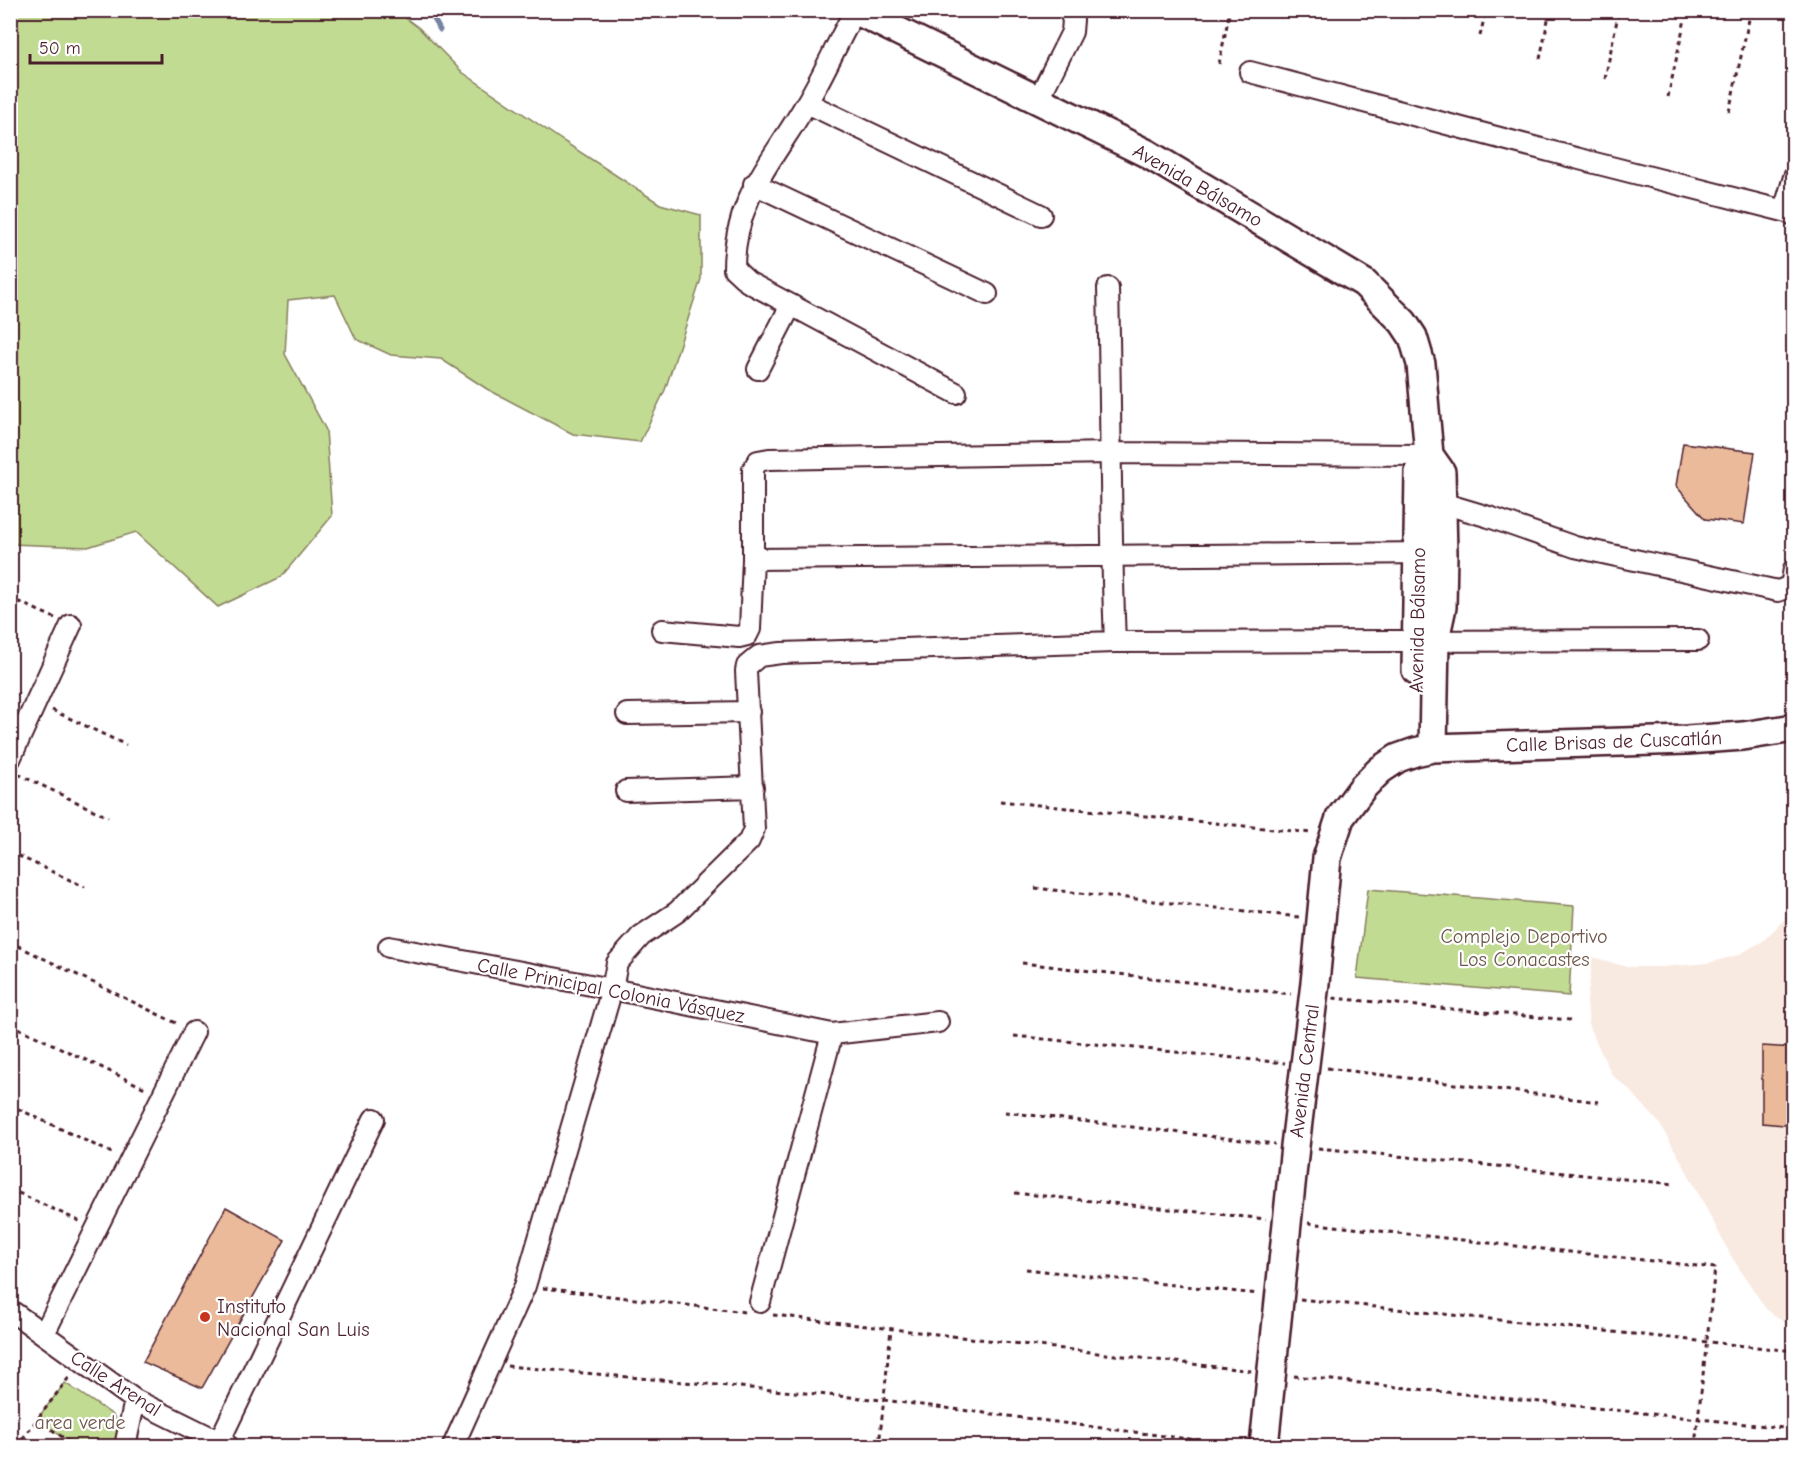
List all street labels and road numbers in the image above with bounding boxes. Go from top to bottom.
street label: Avenida Bálsamo [1129,139,1267,232]
street label: Avenida Bálsamo [1405,547,1430,693]
street label: Calle Brisas de Cuscatlán [1506,726,1722,757]
street label: Calle Prinicipal Colonia Vásquez [475,953,747,1028]
street label: Avenida Central [1285,1003,1324,1139]
street label: Calle Arenal [66,1346,165,1421]

